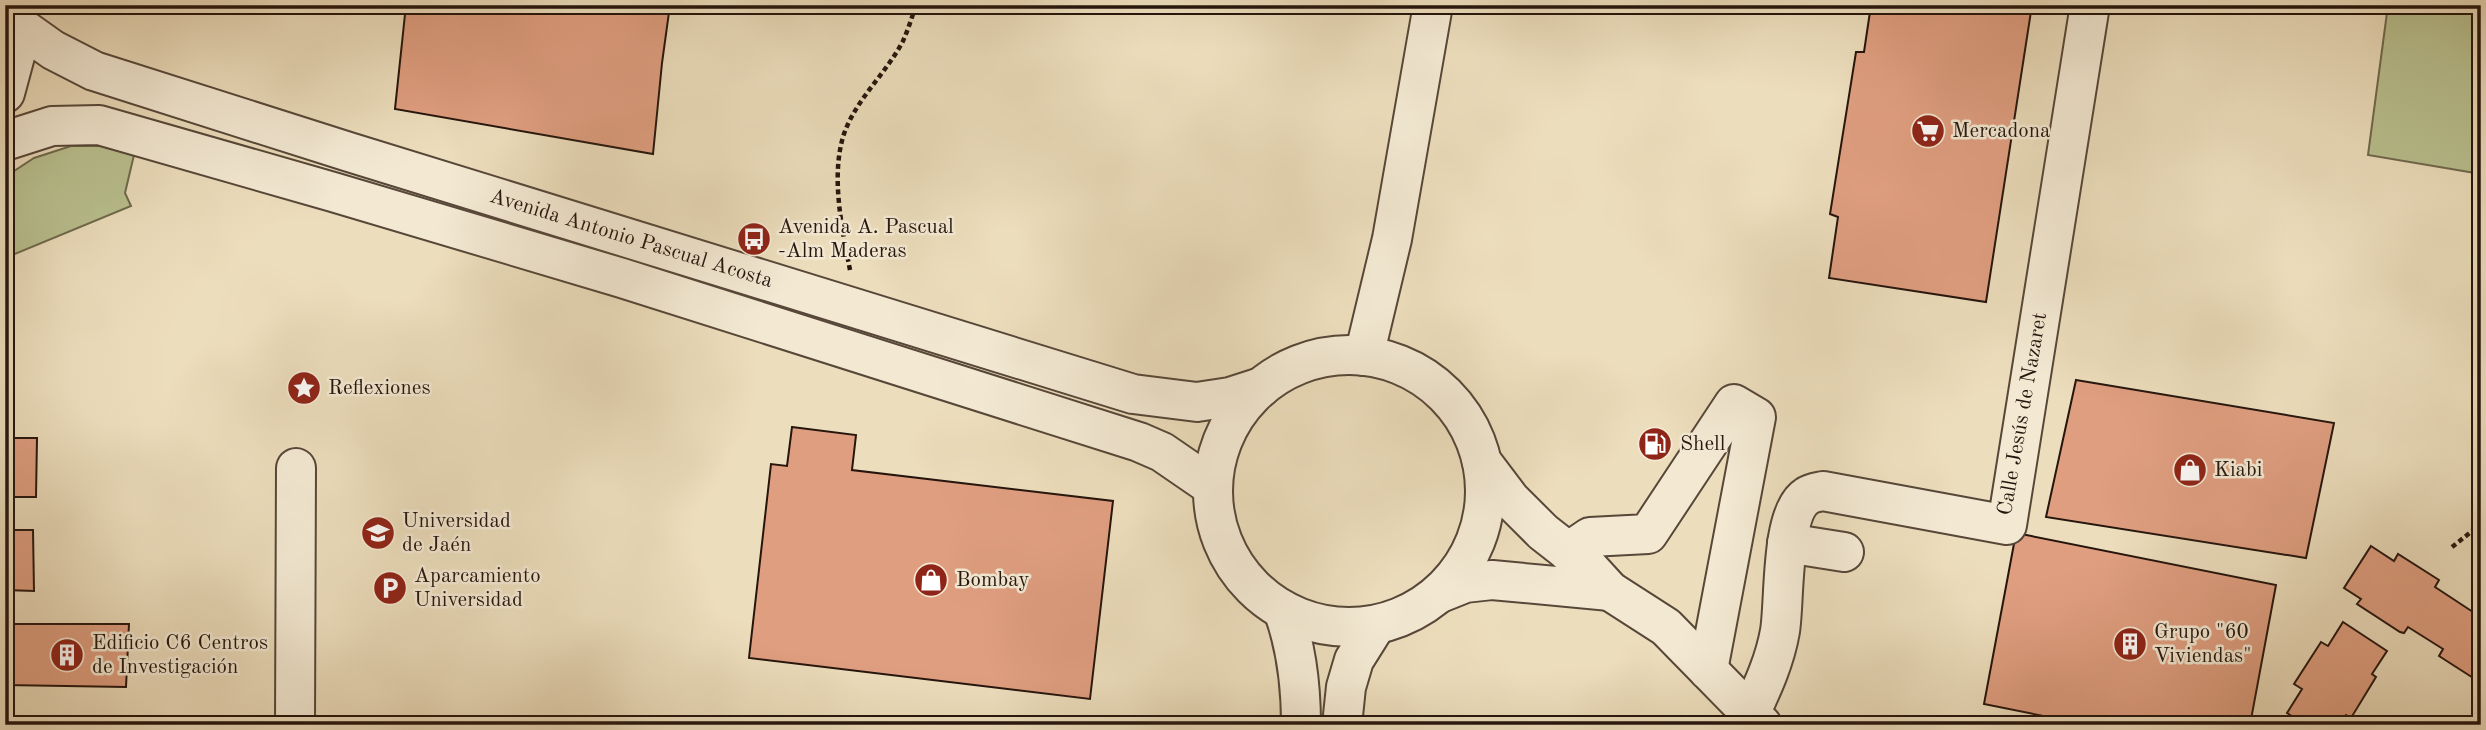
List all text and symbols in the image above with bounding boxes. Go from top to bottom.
supermarket icon: Mercadona [1909,112,1947,150]
place label: Mercadona [1952,121,2051,142]
street label: Avenida Antonio Pascual Acosta [487,186,775,292]
place label: Avenida A. Pascual -Alm Maderas [778,217,954,262]
bus stop icon: Avenida A. Pascual -Alm Maderas [735,220,773,258]
street label: Calle Jesús de Nazaret [1995,311,2051,517]
place icon: Reflexiones [285,369,323,407]
place label: Reflexiones [328,378,431,399]
fuel station icon: Shell [1636,425,1674,463]
place label: Shell [1680,434,1726,455]
shop icon: Kiabi [2171,451,2209,489]
place label: Kiabi [2214,460,2262,481]
place label: Universidad de Jaén [402,511,511,556]
school or university icon: Universidad de Jaén [359,514,397,552]
shop icon: Bombay [912,561,950,599]
place label: Aparcamiento Universidad [414,566,541,611]
parking icon: Aparcamiento Universidad [371,569,409,607]
place label: Bombay [956,570,1030,591]
place label: Grupo "60 Viviendas" [2154,622,2251,667]
building icon: Grupo "60 Viviendas" [2111,625,2149,663]
place label: Edificio C6 Centros de Investigación [92,633,268,678]
building icon: Edificio C6 Centros de Investigación [48,636,86,674]

